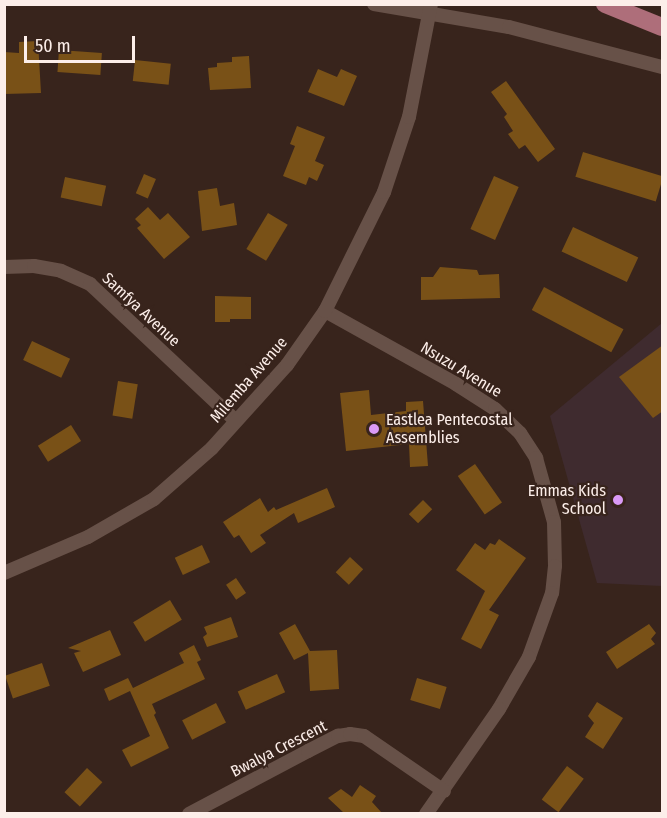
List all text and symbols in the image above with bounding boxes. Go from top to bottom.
scale bar [27,24,138,62]
text: 50 m [35,35,71,57]
street label: Samfya Avenue [98,269,184,351]
street label: Milemba Avenue [206,333,292,427]
street label: Nsuzu Avenue [417,338,505,402]
place label: Eastlea Pentecostal Assemblies [386,410,512,448]
marker: Eastlea Pentecostal Assemblies [367,422,381,436]
place label: Emmas Kids School [528,481,606,519]
marker: Emmas Kids School [611,493,625,507]
street label: Bwalya Crescent [228,717,330,781]

